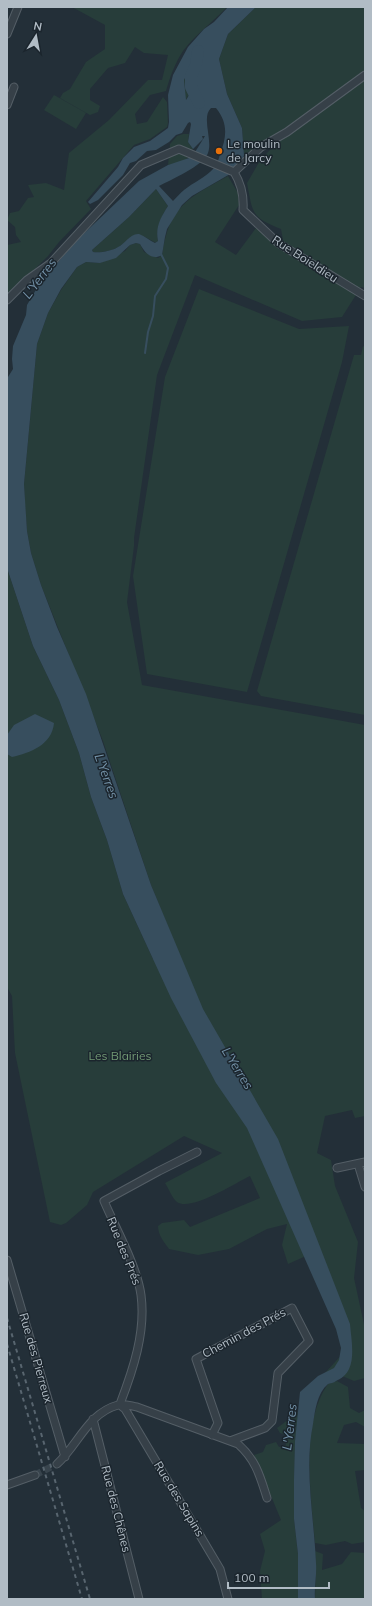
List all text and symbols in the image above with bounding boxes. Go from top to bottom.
north arrow [16,16,56,56]
text: N [32,19,43,34]
place label: Le moulin de Jarcy [227,136,280,165]
marker: Le moulin de Jarcy [214,146,224,156]
street label: Rue Boieldieu [269,232,341,285]
water label: L'Yerres [19,255,59,301]
water label: L'Yerres [91,751,123,801]
water label: L'Yerres [219,1044,257,1092]
park label: Les Blairies [89,1048,151,1063]
street label: Rue des Prés [104,1215,145,1287]
street label: Chemin des Prés [199,1304,288,1361]
street label: Rue des Pierreux [16,1311,57,1405]
water label: L'Yerres [278,1403,300,1451]
street label: Rue des Sapins [151,1458,208,1539]
street label: Rue des Chênes [98,1464,135,1554]
scale bar [228,1564,329,1590]
text: 100 m [234,1570,269,1585]

